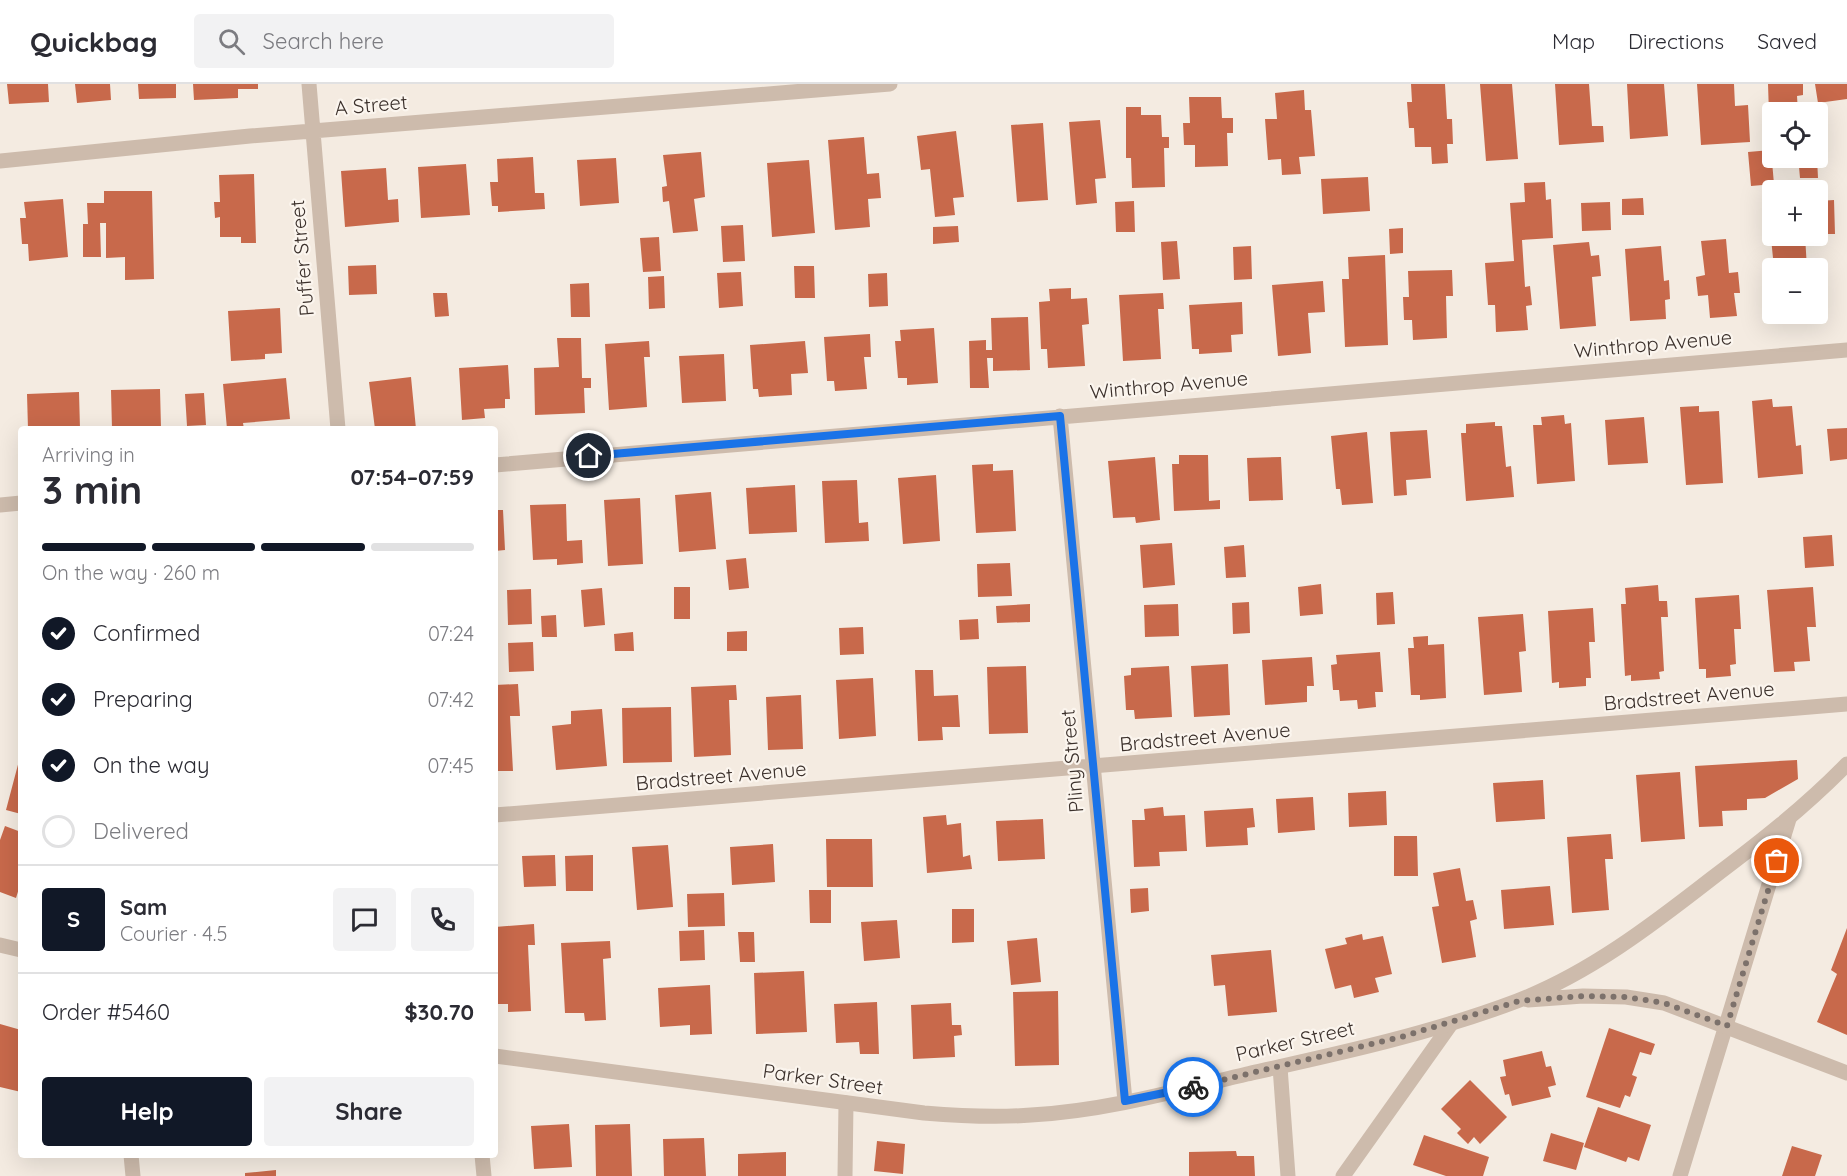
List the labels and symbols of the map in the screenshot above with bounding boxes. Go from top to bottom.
street label: A Street [333,89,409,120]
street label: Puffer Street [284,199,319,317]
street label: Winthrop Avenue [1573,324,1733,363]
street label: Winthrop Avenue [1089,365,1249,404]
pin [563,430,614,481]
street label: Bradstreet Avenue [1602,676,1775,715]
street label: Pliny Street [1055,708,1088,814]
street label: Bradstreet Avenue [1118,717,1291,756]
street label: Bradstreet Avenue [634,756,807,795]
pin [1751,835,1802,886]
street label: Parker Street [1233,1015,1357,1066]
courier [1163,1057,1223,1117]
street label: Parker Street [761,1058,885,1099]

